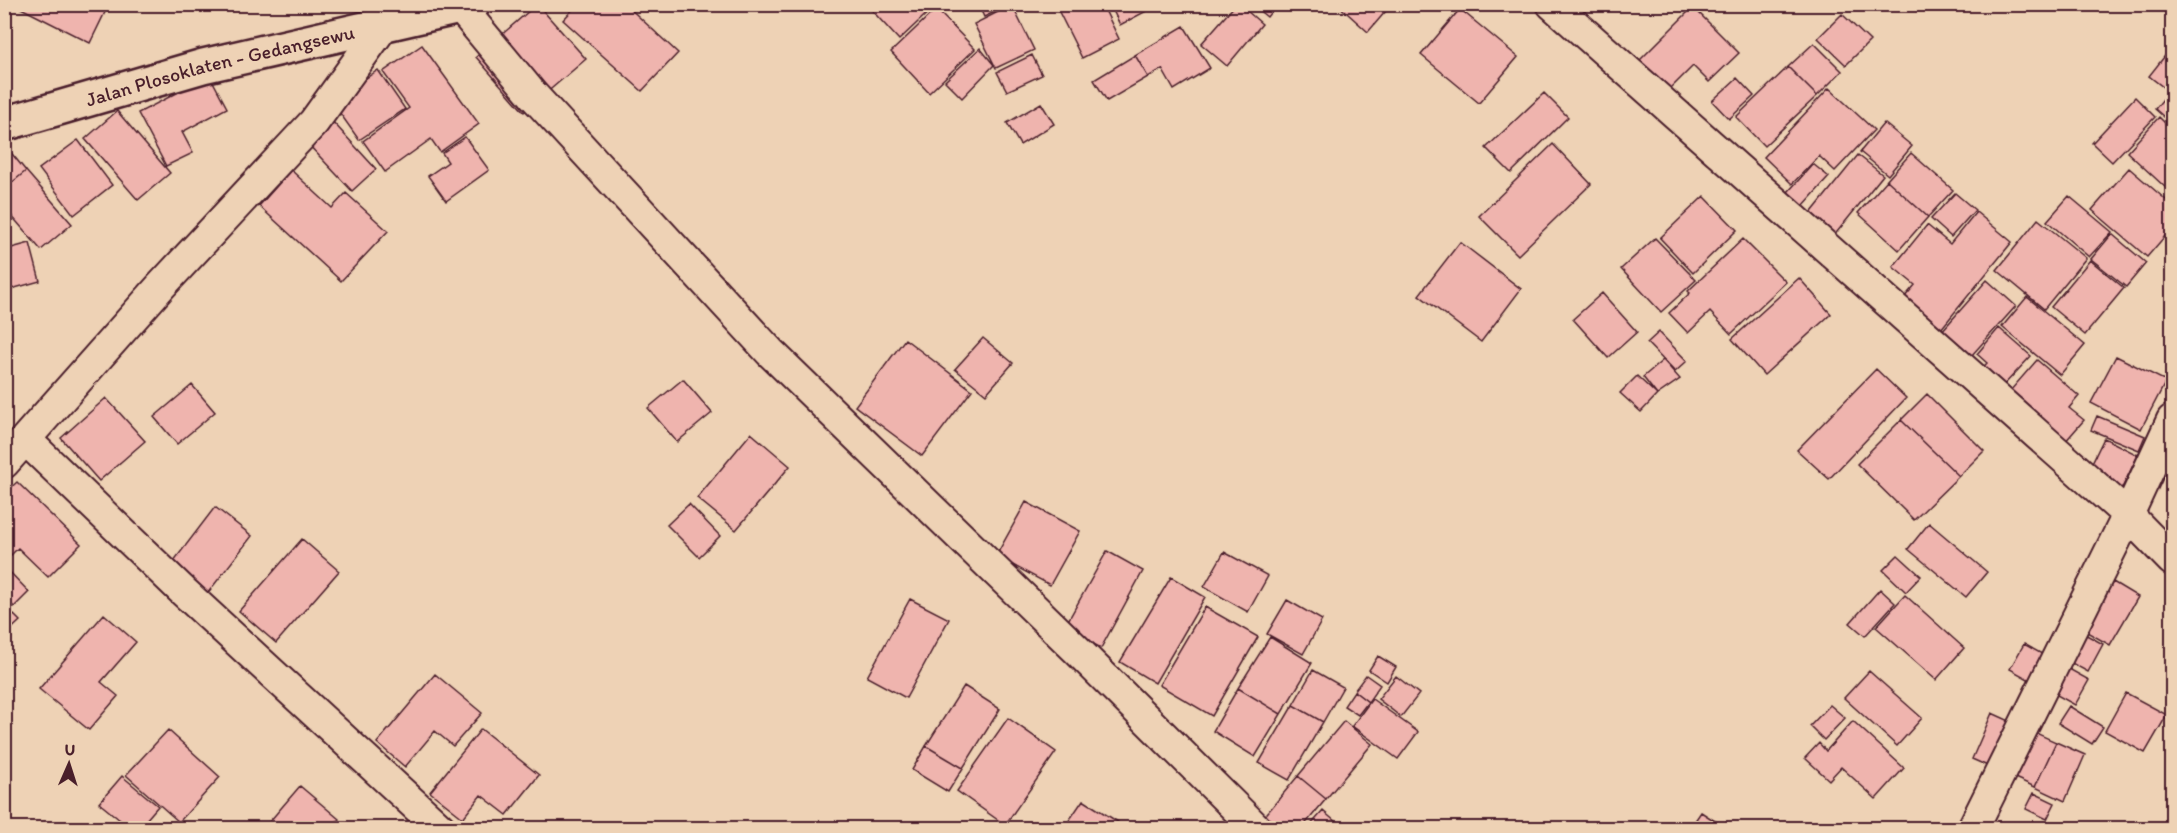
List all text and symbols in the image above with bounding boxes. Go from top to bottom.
street label: Jalan Plosoklaten - Gedangsewu [83,20,357,112]
north arrow [39,734,99,794]
text: U [64,740,76,759]

